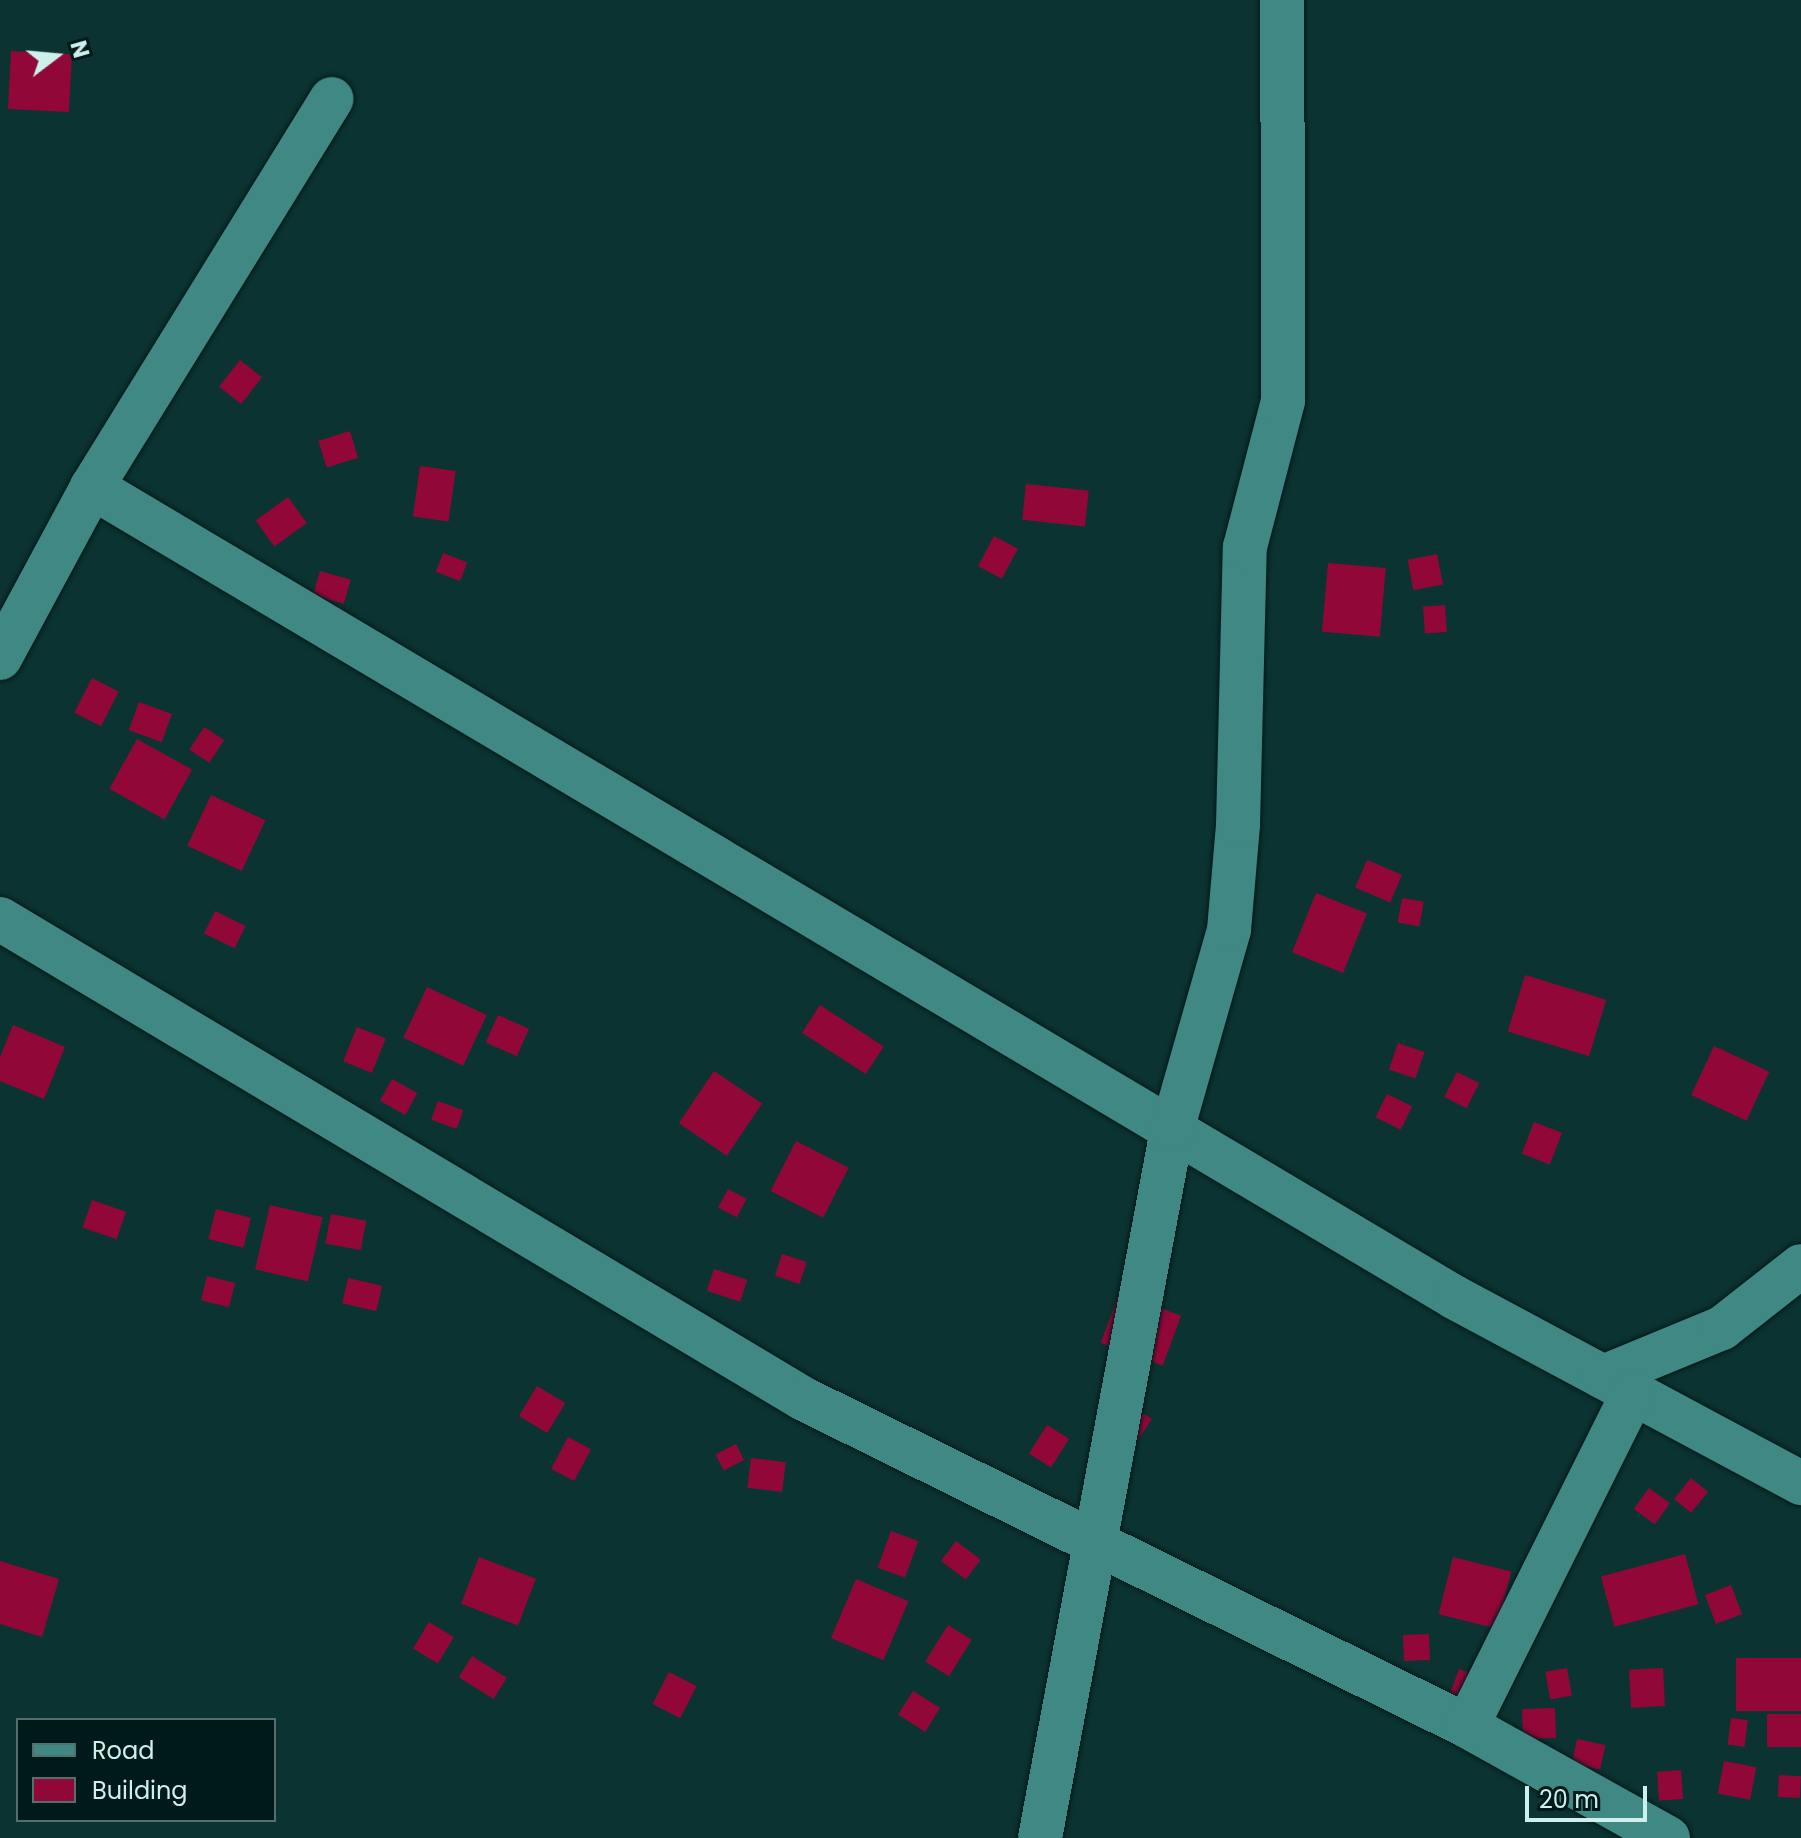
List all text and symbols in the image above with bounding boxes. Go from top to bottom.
north arrow [16,16,96,96]
text: N [62,37,97,61]
legend [16,1718,276,1822]
text: Road [92,1734,154,1767]
scale bar [1529,1770,1651,1820]
text: Building [92,1774,188,1807]
text: 20 m [1539,1783,1599,1816]

